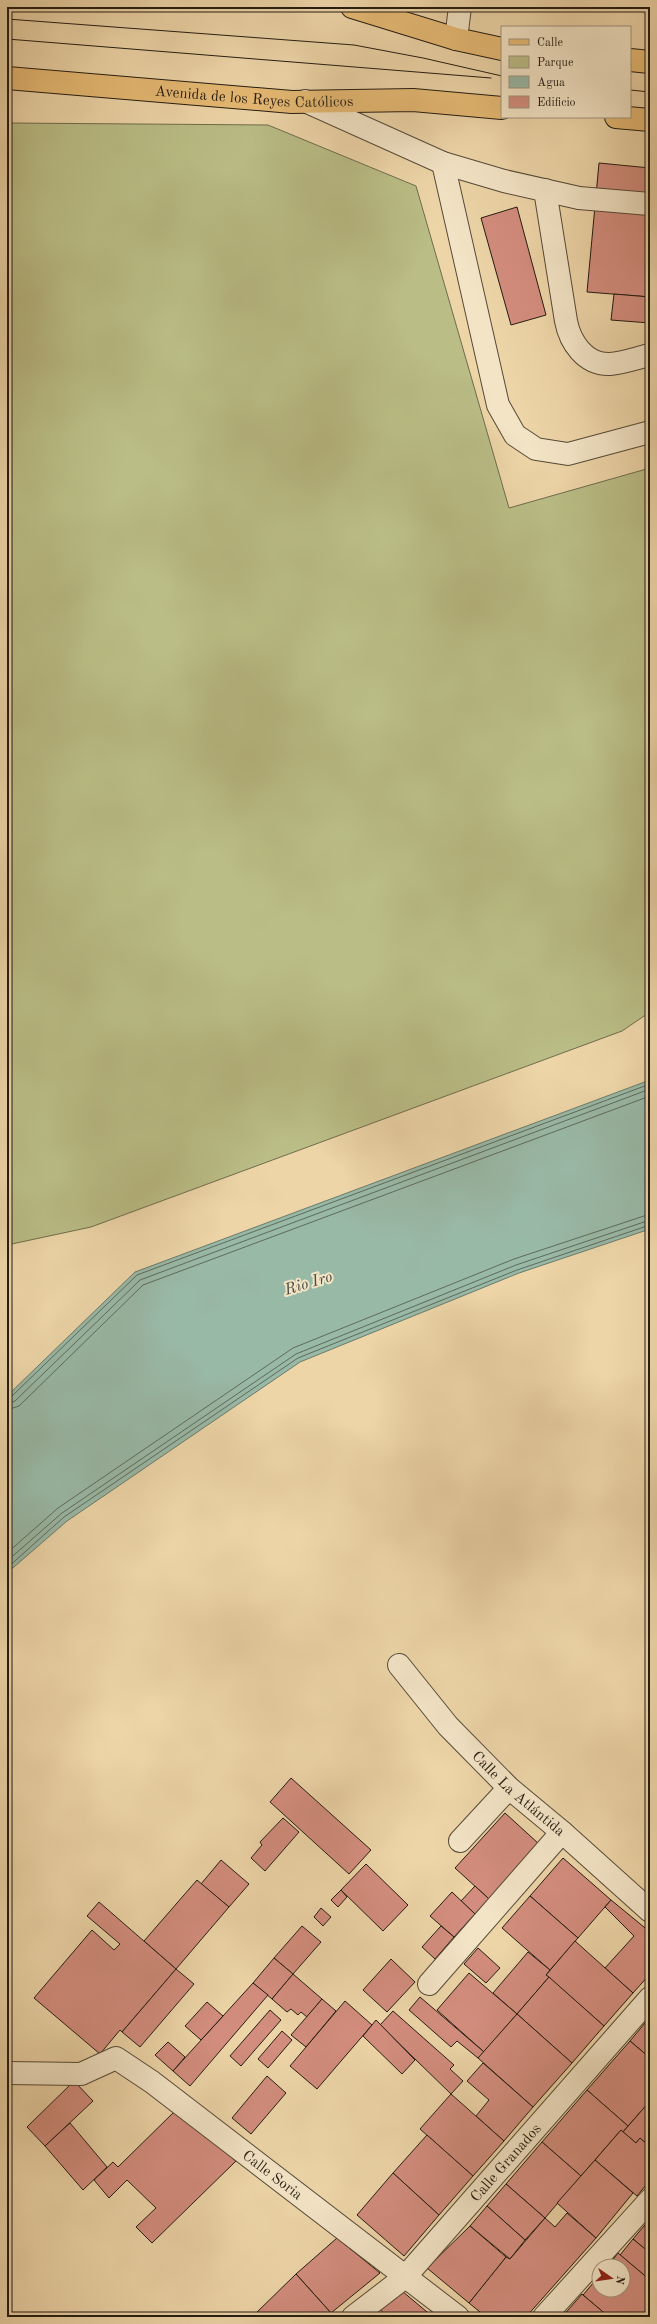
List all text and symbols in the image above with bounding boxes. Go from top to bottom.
legend [501,26,631,118]
text: Calle [537,37,563,49]
text: Parque [537,57,574,69]
text: Agua [537,77,565,89]
street label: Avenida de los Reyes Católicos [154,84,354,111]
text: Edificio [537,97,576,109]
water label: Rio Iro [282,1269,335,1299]
street label: Calle La Atlántida [468,1749,567,1840]
street label: Calle Granados [469,2122,545,2205]
street label: Calle Soria [239,2148,305,2204]
north arrow [591,2258,631,2298]
text: N [613,2275,626,2286]

